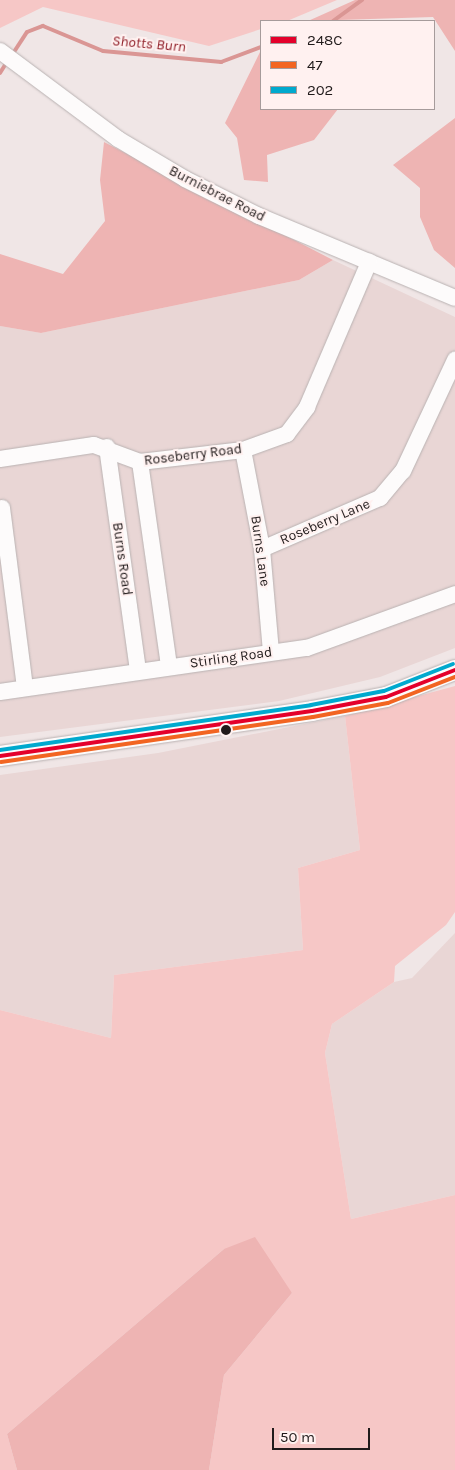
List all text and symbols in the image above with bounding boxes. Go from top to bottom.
legend [260,20,435,110]
text: 248C [307,31,342,49]
water label: Shotts Burn [111,32,187,56]
text: 47 [307,56,322,74]
text: 202 [307,81,333,99]
street label: Burniebrae Road [166,162,268,226]
street label: Roseberry Road [143,441,243,469]
street label: Roseberry Lane [277,495,373,549]
street label: Burns Lane [247,515,273,587]
street label: Burns Road [109,521,135,597]
street label: Stirling Road [189,644,273,672]
unlabelled marker [221,725,231,735]
scale bar [275,1418,372,1450]
text: 50 m [280,1428,315,1446]

